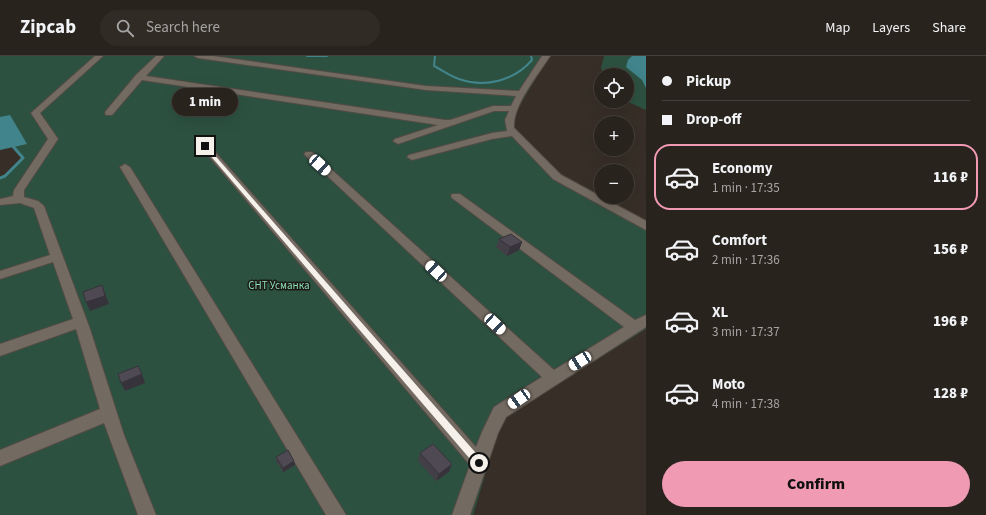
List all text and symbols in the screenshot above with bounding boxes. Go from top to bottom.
search box [100,10,380,46]
text: Zipcab [20,14,76,41]
icon: search [114,17,136,39]
text: Search here [146,17,220,38]
text: Map [825,18,850,38]
text: Layers [872,18,910,38]
text: Share [932,18,966,38]
map controls [594,68,634,204]
button: locate [594,68,634,108]
text: Pickup [686,71,731,92]
callout: 1 min [172,88,238,116]
text: 1 min [189,93,221,111]
text: Drop-off [686,109,741,130]
button: + [594,116,634,156]
route end [196,137,214,155]
car [307,153,333,177]
text: Economy [712,158,773,179]
icon: car [664,159,700,195]
button: − [594,164,634,204]
text: 116 ₽ [933,167,968,188]
text: 1 min · 17:35 [712,179,780,197]
text: Comfort [712,230,767,251]
icon: car [664,231,700,267]
text: 156 ₽ [933,239,968,260]
text: 2 min · 17:36 [712,251,780,269]
car [423,258,449,284]
park label: СНТ Усманка [248,278,310,293]
text: XL [712,302,728,323]
icon: car [664,303,700,339]
car [482,311,508,337]
text: 196 ₽ [933,311,968,332]
text: 3 min · 17:37 [712,323,780,341]
car [567,350,593,372]
text: Moto [712,374,745,395]
icon: car [664,375,700,411]
text: 128 ₽ [933,383,968,404]
car [506,387,532,411]
text: 4 min · 17:38 [712,395,780,413]
route start [470,454,488,472]
button: Confirm [662,461,970,507]

